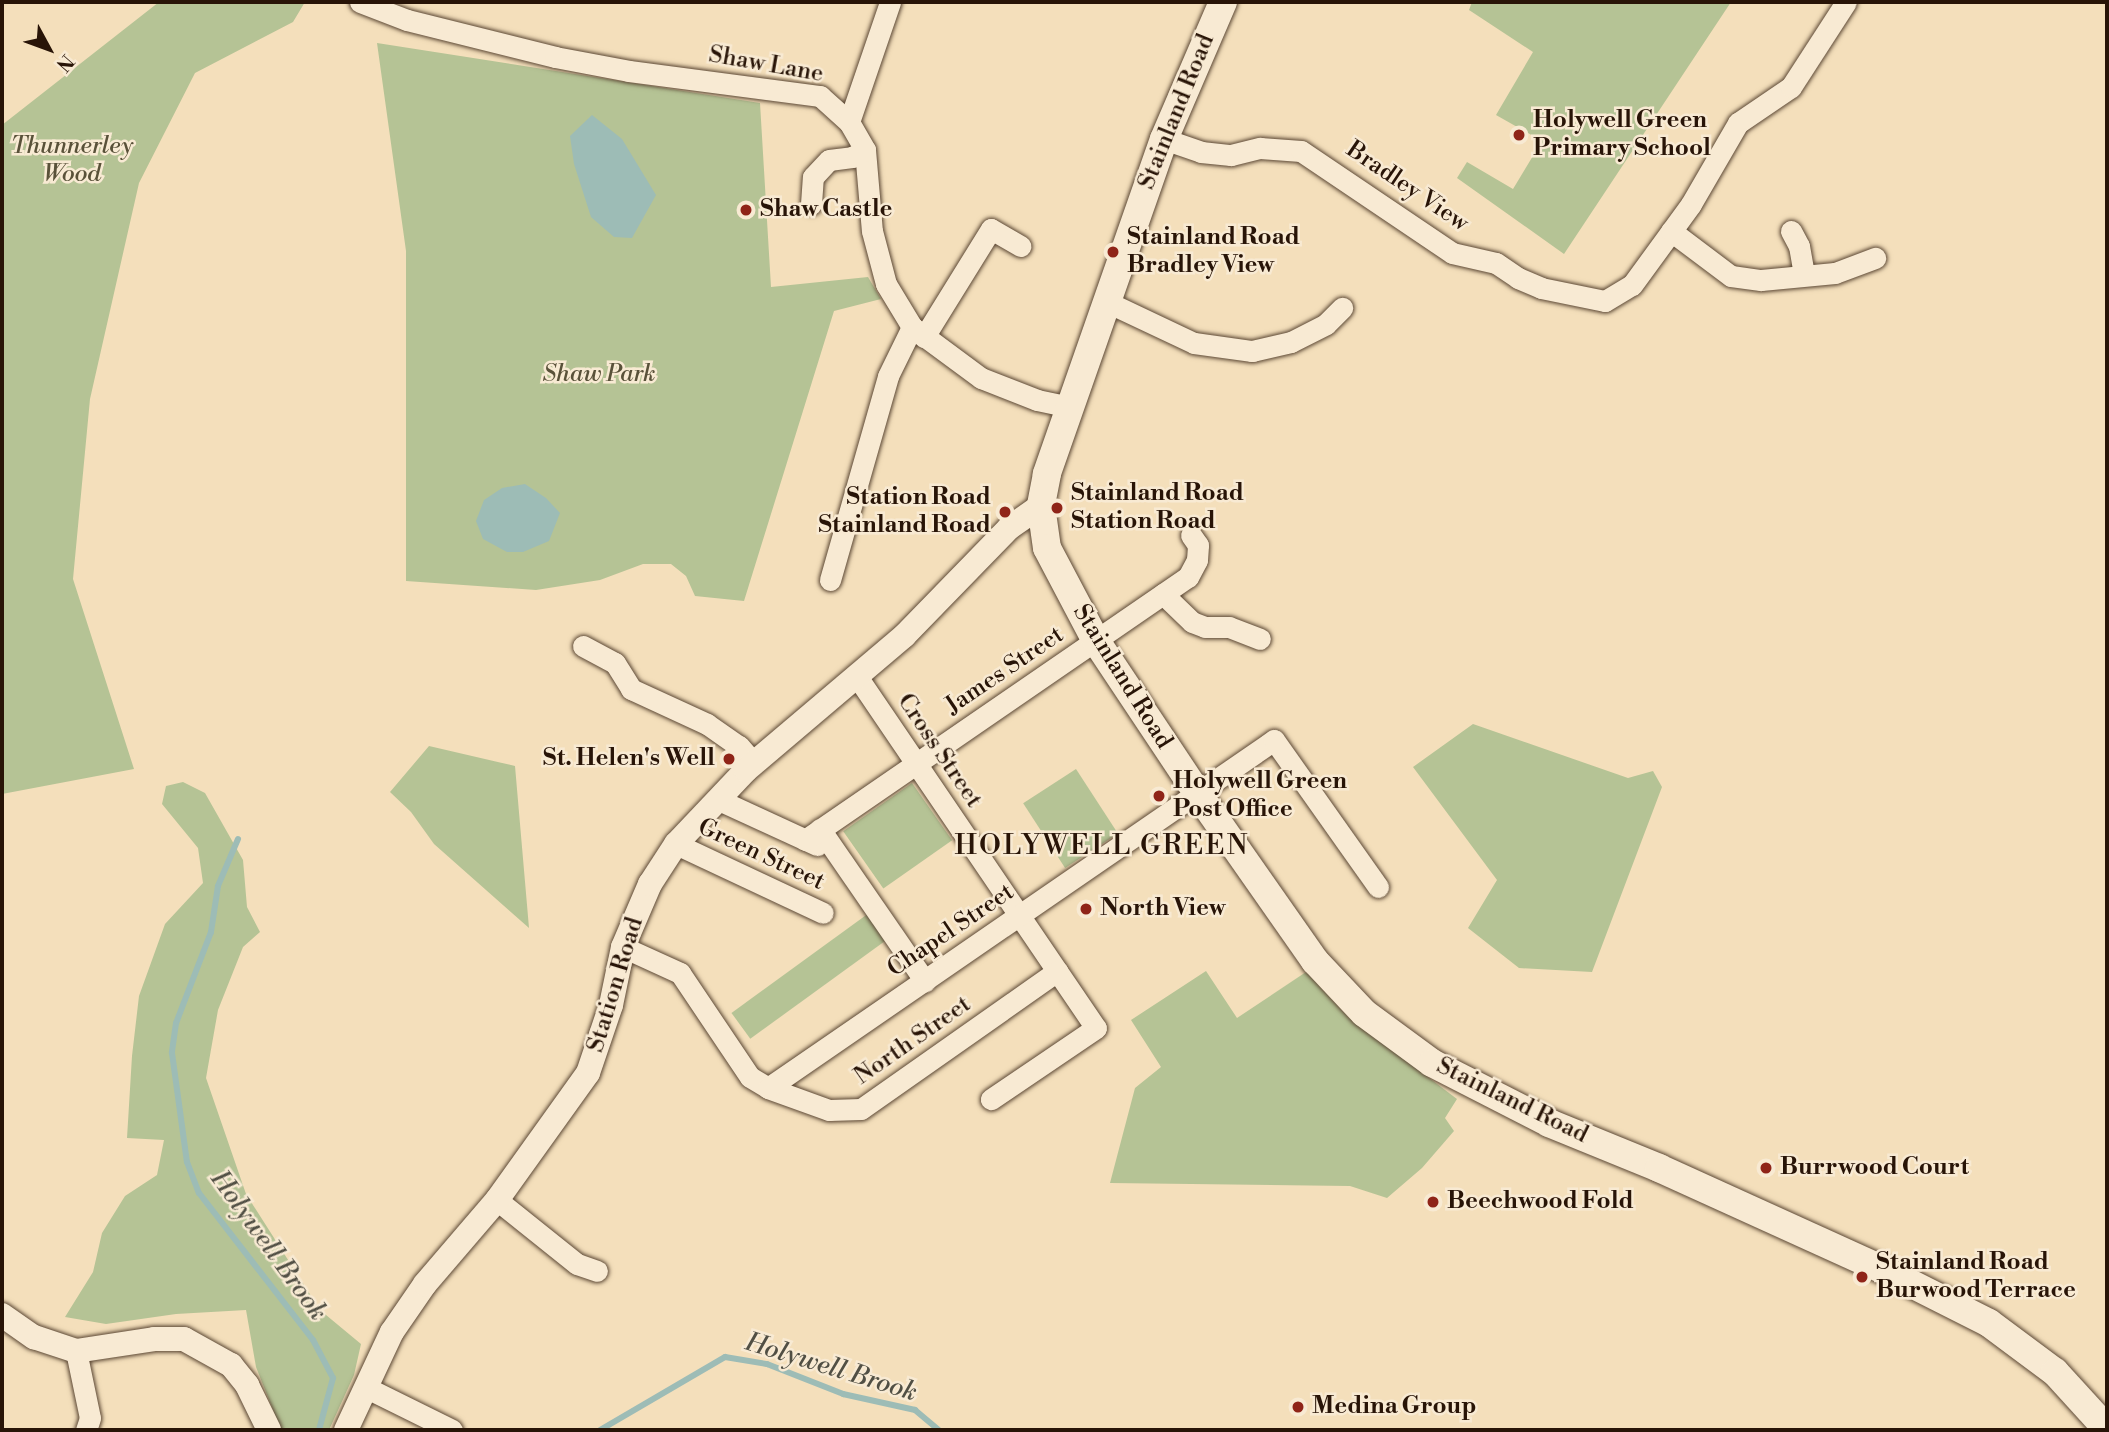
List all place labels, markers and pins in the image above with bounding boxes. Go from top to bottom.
place label: Holywell Green Primary School [1533,107,1711,163]
marker: Holywell Green Primary School [1511,127,1527,143]
place label: Shaw Castle [760,196,892,224]
marker: Shaw Castle [738,202,754,218]
place label: Stainland Road Bradley View [1127,224,1300,280]
marker: Stainland Road Bradley View [1105,244,1121,260]
place label: Stainland Road Station Road [1071,480,1244,536]
place label: Station Road Stainland Road [818,484,991,540]
marker: Stainland Road Station Road [1049,500,1065,516]
marker: Station Road Stainland Road [997,504,1013,520]
place label: St. Helen's Well [543,745,715,773]
marker: St. Helen's Well [721,751,737,767]
place label: Holywell Green Post Office [1173,768,1347,824]
marker: Holywell Green Post Office [1151,788,1167,804]
place label: North View [1100,895,1225,923]
marker: North View [1078,901,1094,917]
place label: Burrwood Court [1780,1154,1969,1182]
marker: Burrwood Court [1758,1160,1774,1176]
place label: Beechwood Fold [1447,1188,1634,1216]
marker: Beechwood Fold [1425,1194,1441,1210]
place label: Stainland Road Burwood Terrace [1876,1249,2076,1305]
marker: Stainland Road Burwood Terrace [1854,1269,1870,1285]
place label: Medina Group [1312,1393,1476,1421]
marker: Medina Group [1290,1399,1306,1415]

